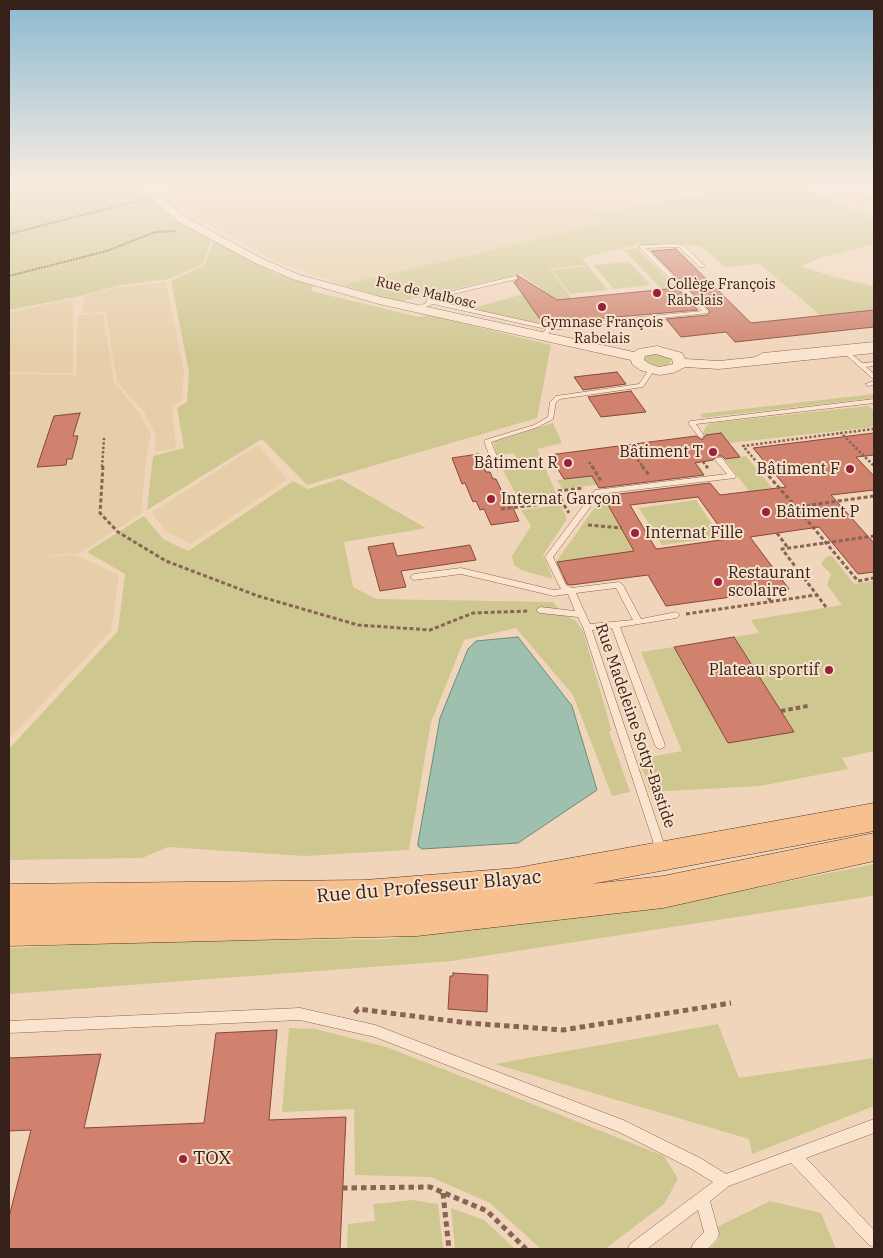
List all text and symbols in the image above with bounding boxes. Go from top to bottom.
street label: Rue de Malbosc [374,273,478,313]
place label: Collège François Rabelais [667,277,775,310]
marker: Collège François Rabelais [651,287,663,299]
marker: Gymnase François Rabelais [596,301,608,313]
place label: Gymnase François Rabelais [541,315,663,348]
place label: Bâtiment T [619,442,703,462]
marker: Bâtiment T [707,446,719,458]
place label: Bâtiment R [474,453,558,473]
marker: Bâtiment R [562,457,574,469]
place label: Bâtiment F [757,459,840,479]
marker: Bâtiment F [844,463,856,475]
place label: Internat Garçon [501,489,621,509]
marker: Internat Garçon [485,493,497,505]
place label: Bâtiment P [776,502,859,522]
marker: Bâtiment P [760,506,772,518]
place label: Internat Fille [645,523,743,543]
marker: Internat Fille [629,527,641,539]
place label: Restaurant scolaire [728,563,811,601]
marker: Restaurant scolaire [712,576,724,588]
street label: Rue Madeleine Sotty-Bastide [591,621,679,831]
place label: Plateau sportif [709,660,819,680]
marker: Plateau sportif [823,664,835,676]
street label: Rue du Professeur Blayac [315,866,543,908]
place label: TOX [193,1148,231,1170]
marker: TOX [177,1153,189,1165]

